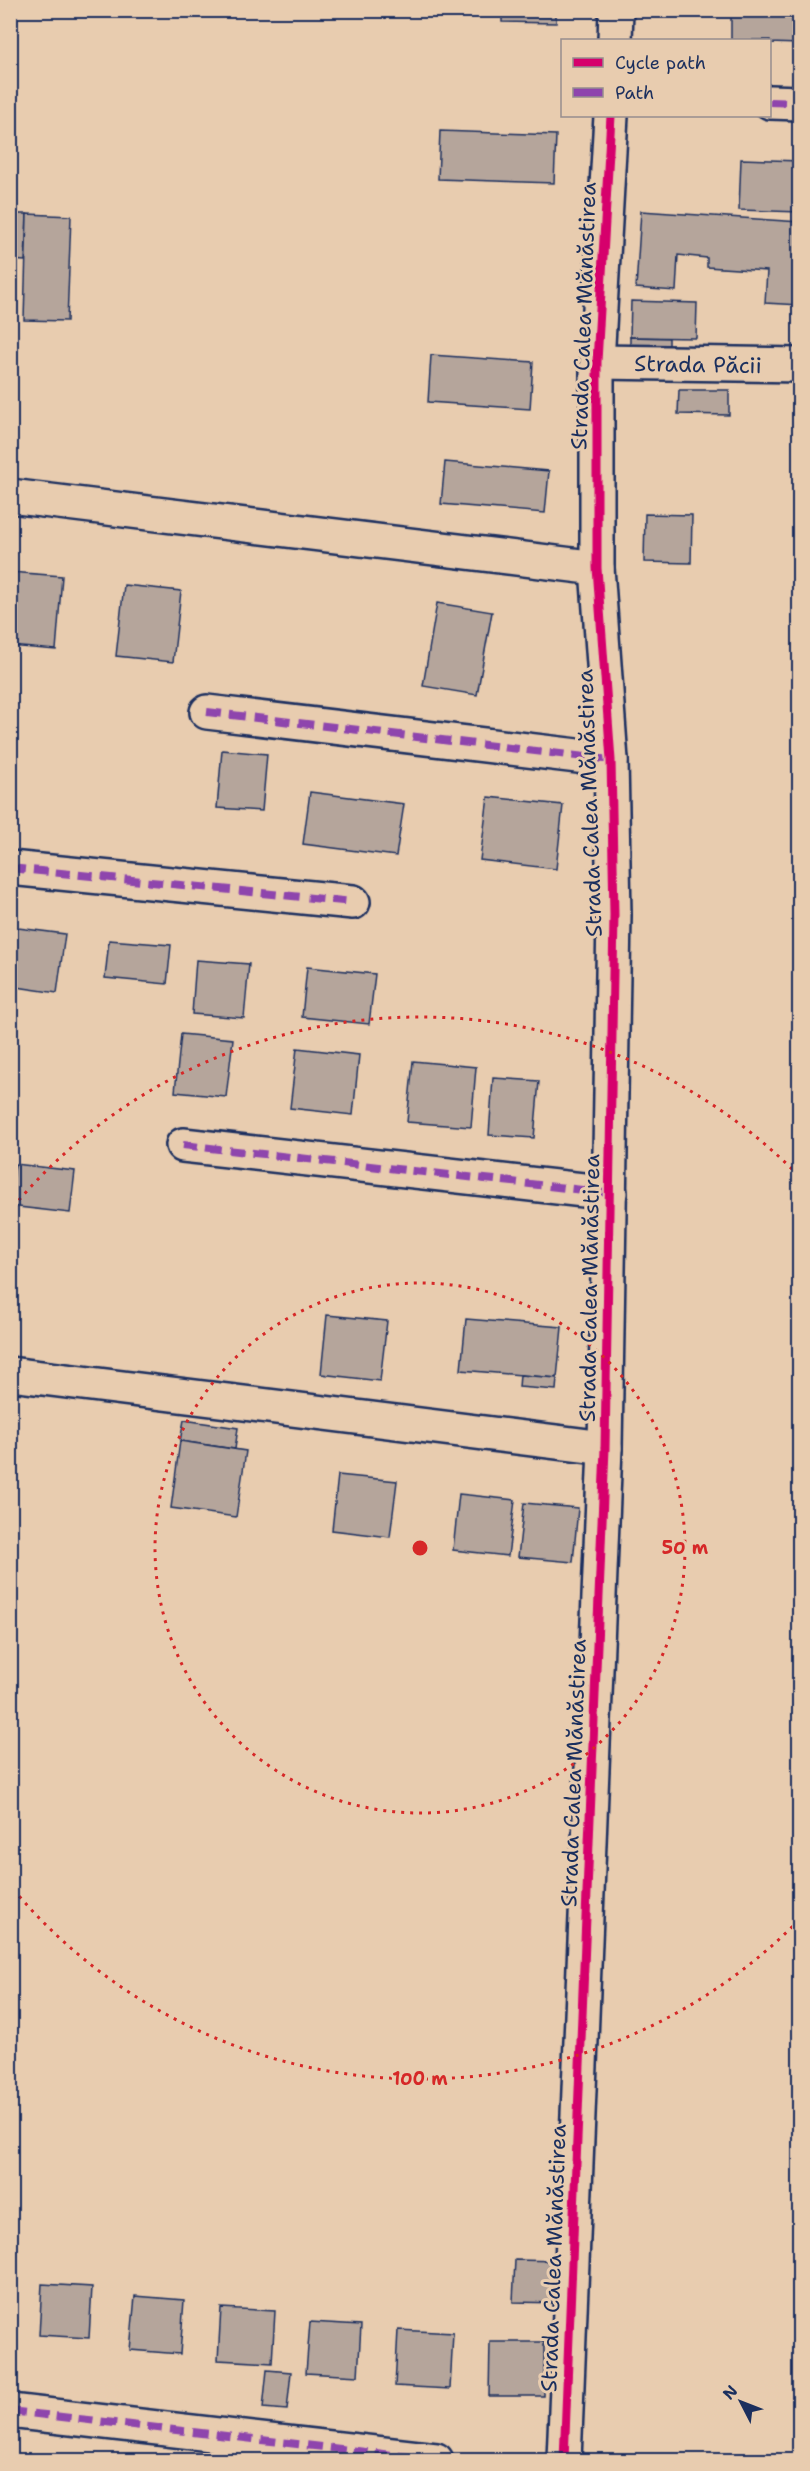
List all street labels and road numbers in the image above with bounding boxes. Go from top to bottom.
street label: Strada Calea Mănăstirea [564,181,603,450]
street label: Strada Păcii [634,349,762,380]
street label: Strada Calea Mănăstirea [570,668,609,937]
street label: Strada Calea Mănăstirea [573,1153,606,1422]
street label: Strada Calea Mănăstirea [554,1638,593,1907]
street label: Strada Calea Mănăstirea [534,2123,573,2392]

